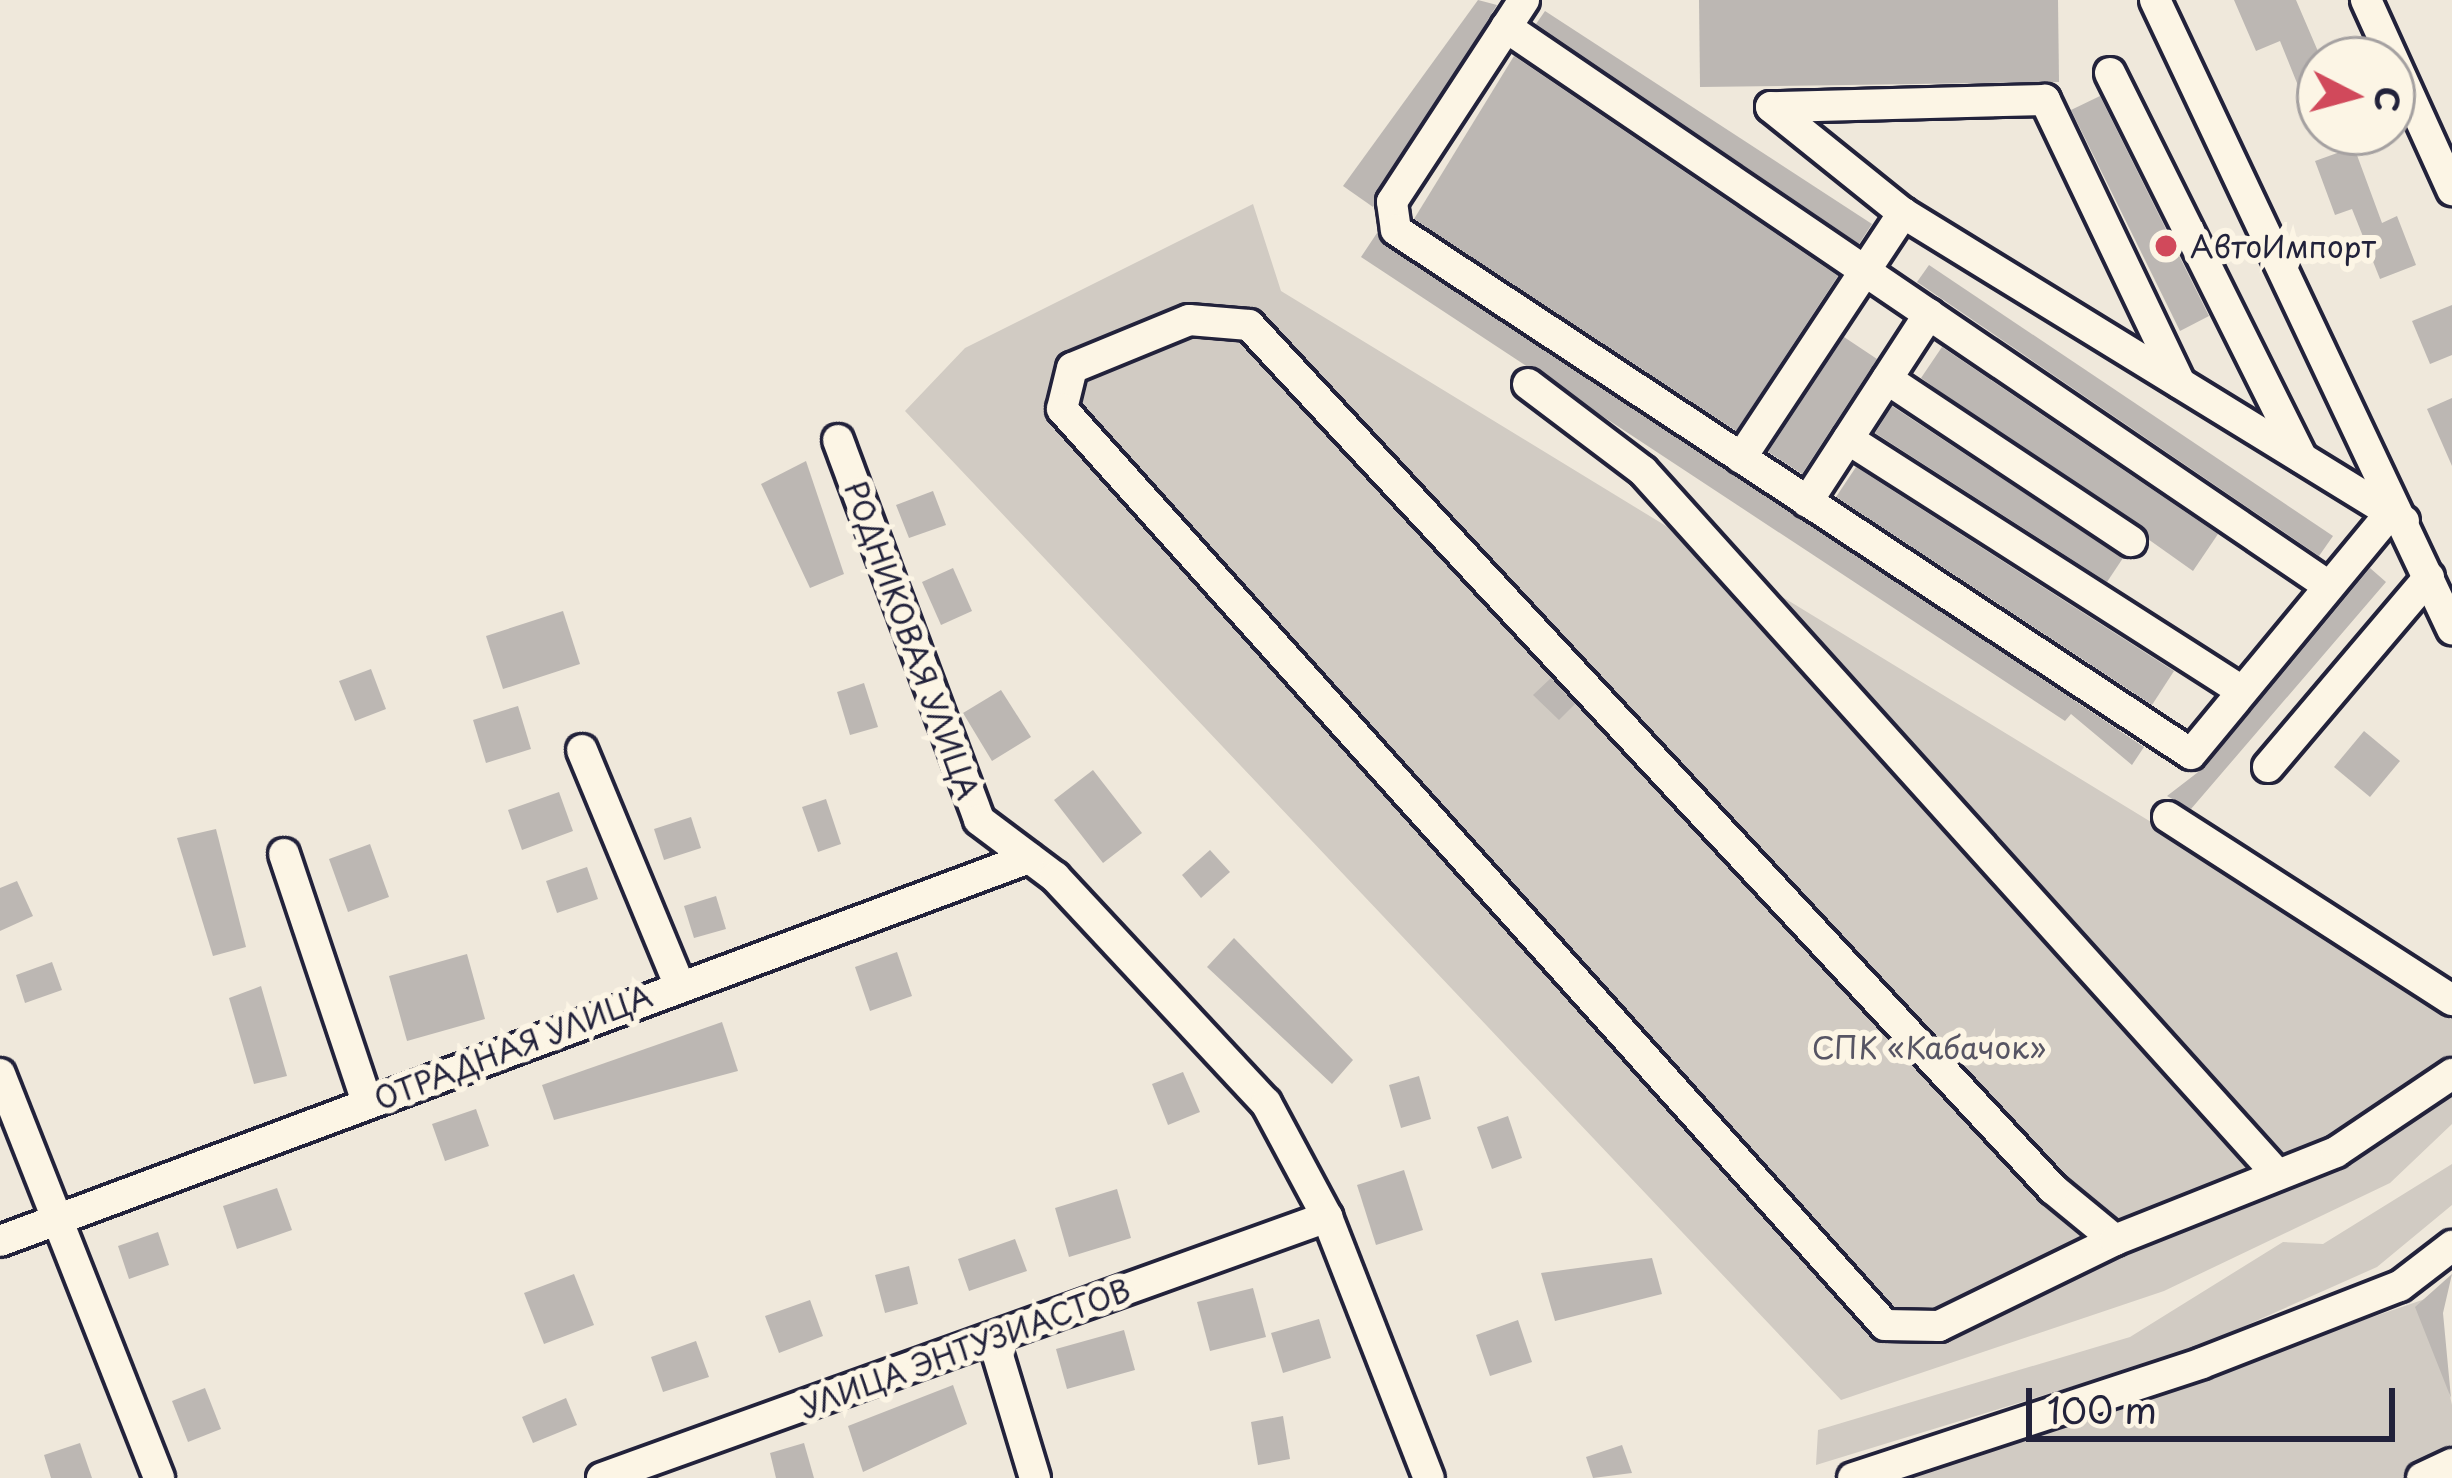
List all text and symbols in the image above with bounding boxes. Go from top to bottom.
north arrow [2296,36,2416,156]
text: С [2363,84,2415,114]
place label: АвтоИмпорт [2190,228,2376,264]
marker: АвтоИмпорт [2153,233,2179,259]
street label: РОДНИКОВАЯ УЛИЦА [838,477,986,803]
street label: ОТРАДНАЯ УЛИЦА [369,977,657,1117]
park label: СПК «Кабачок» [1812,1029,2046,1065]
street label: УЛИЦА ЭНТУЗИАСТОВ [794,1271,1136,1425]
scale bar [2032,1364,2401,1438]
text: 100 m [2047,1382,2157,1436]

